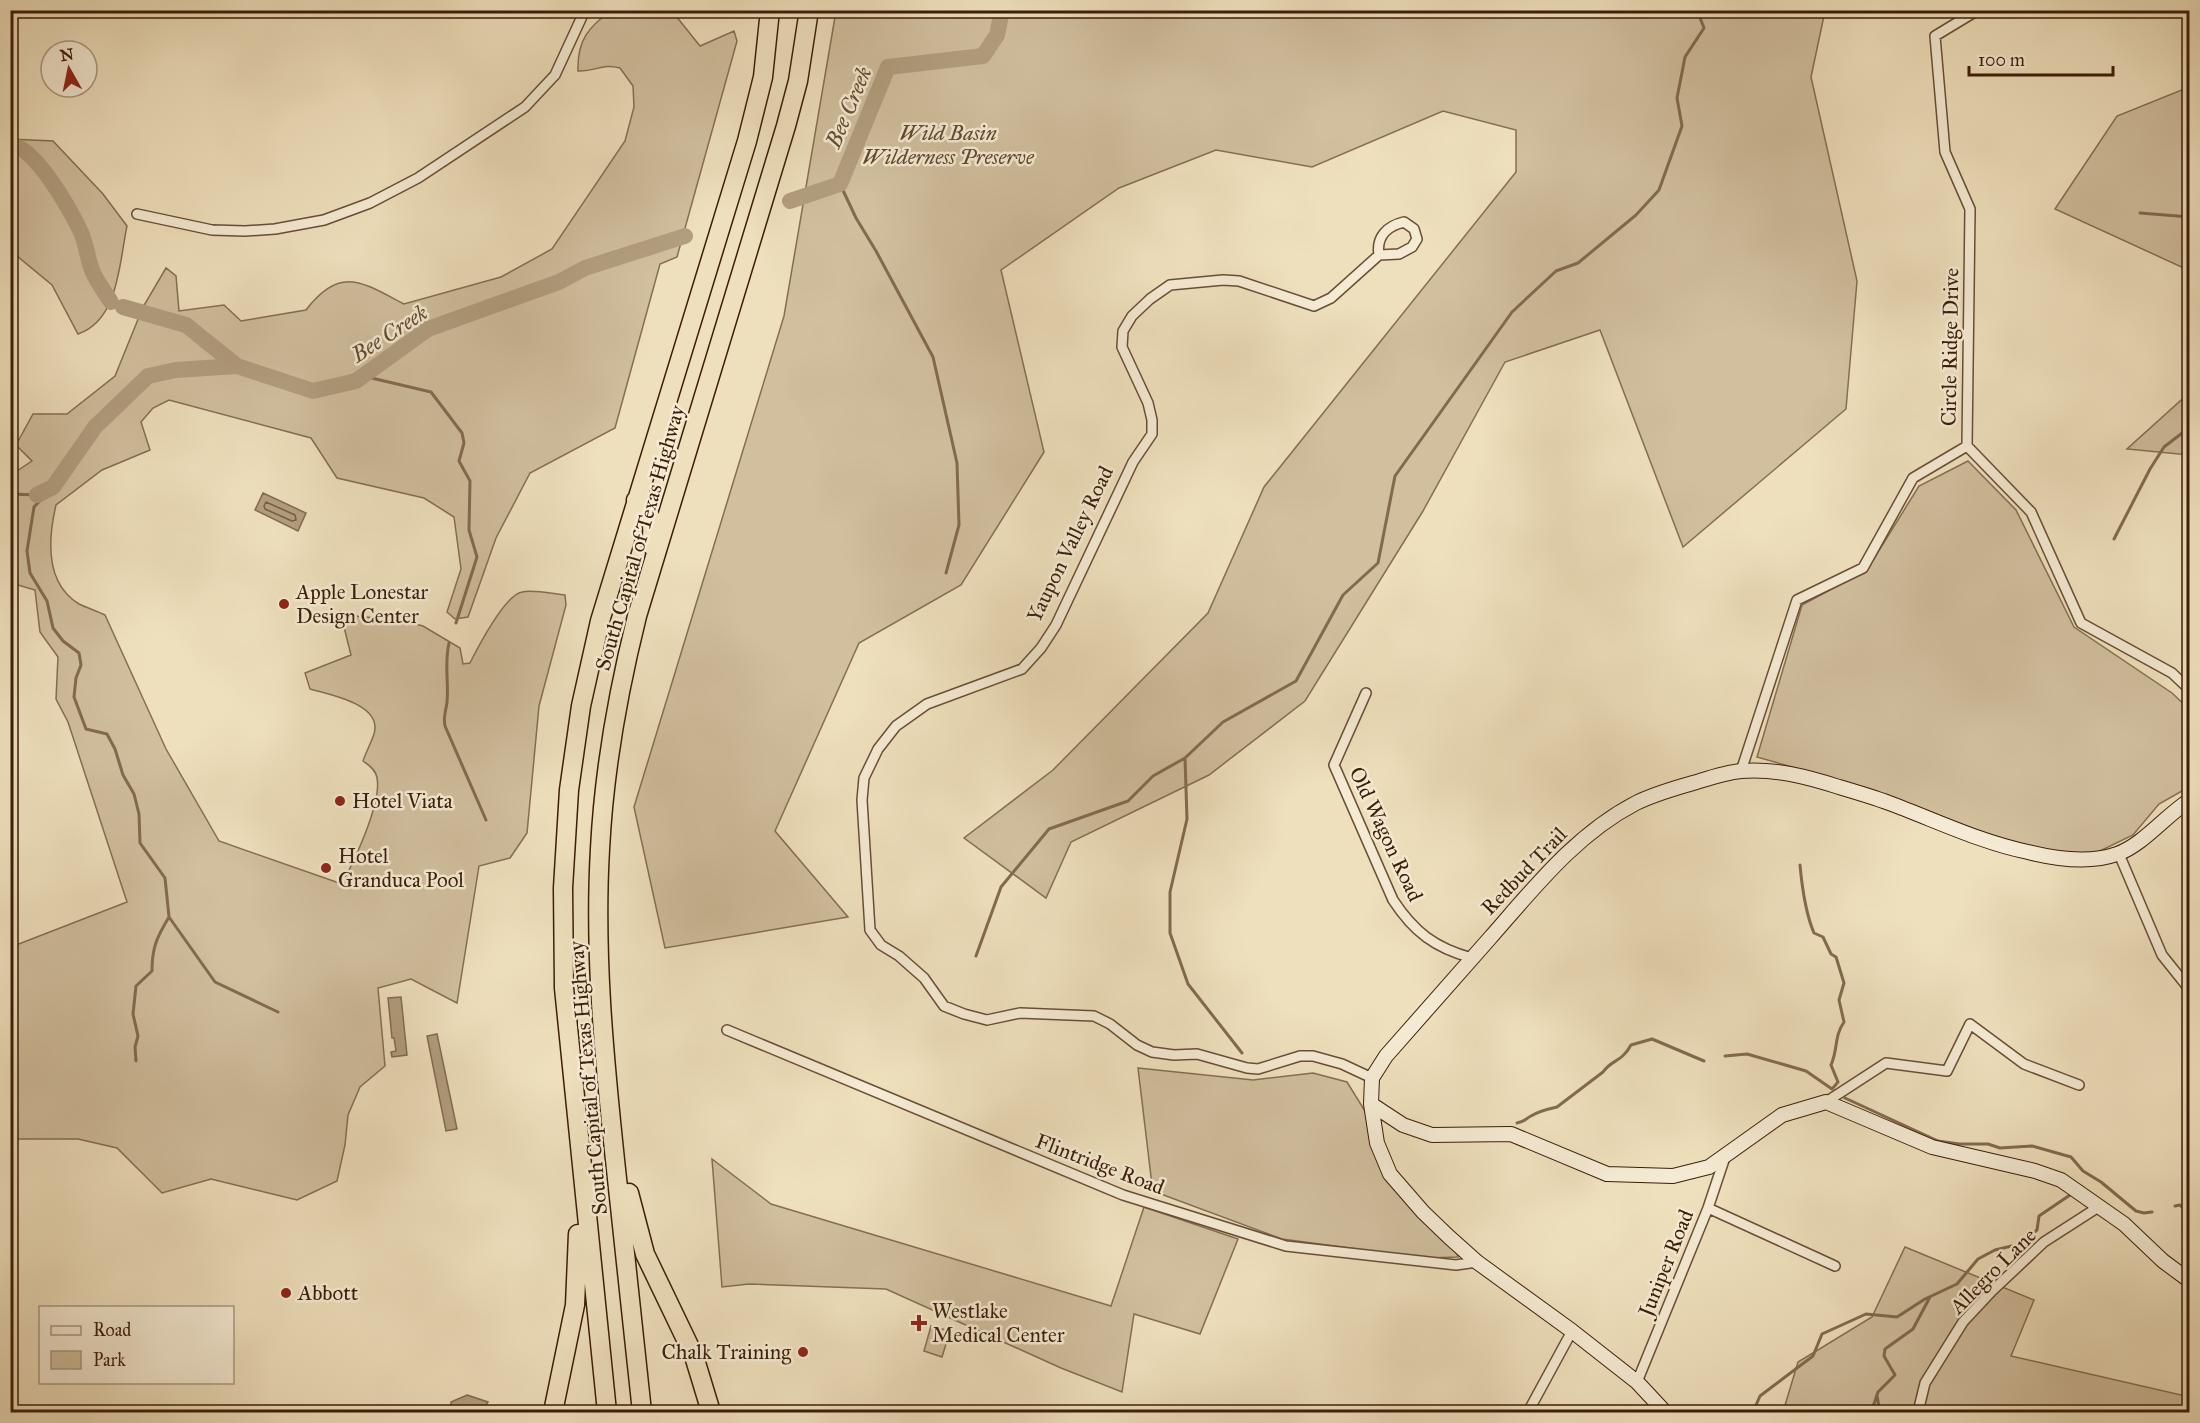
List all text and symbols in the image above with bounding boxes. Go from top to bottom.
north arrow [39,39,99,99]
scale bar [1969,39,2113,77]
text: N [59,44,75,65]
text: 100 m [1978,49,2025,71]
water label: Bee Creek [819,62,878,153]
park label: Wild Basin Wilderness Preserve [862,120,1035,170]
street label: Circle Ridge Drive [1936,267,1964,426]
water label: Bee Creek [345,299,433,369]
street label: South Capital of Texas Highway [590,401,691,674]
street label: Yaupon Valley Road [1021,461,1119,626]
place label: Apple Lonestar Design Center [295,579,428,629]
marker: Apple Lonestar Design Center [277,597,291,611]
street label: Old Wagon Road [1343,762,1429,906]
place label: Hotel Viata [352,788,453,814]
marker: Hotel Viata [333,794,347,808]
street label: Redbud Trail [1476,821,1573,920]
place label: Hotel Granduca Pool [338,843,464,893]
marker: Hotel Granduca Pool [319,861,333,875]
street label: South Capital of Texas Highway [563,939,613,1216]
street label: Flintridge Road [1032,1128,1168,1201]
street label: Juniper Road [1632,1205,1699,1322]
street label: Allegro Lane [1944,1222,2042,1320]
place label: Abbott [297,1280,359,1306]
marker: Abbott [279,1286,293,1300]
place label: Westlake Medical Center [932,1298,1065,1348]
legend [39,1306,234,1384]
marker: Westlake Medical Center [910,1314,928,1332]
text: Road [93,1319,131,1341]
place label: Chalk Training [662,1339,791,1365]
marker: Chalk Training [796,1345,810,1359]
text: Park [93,1349,126,1371]

